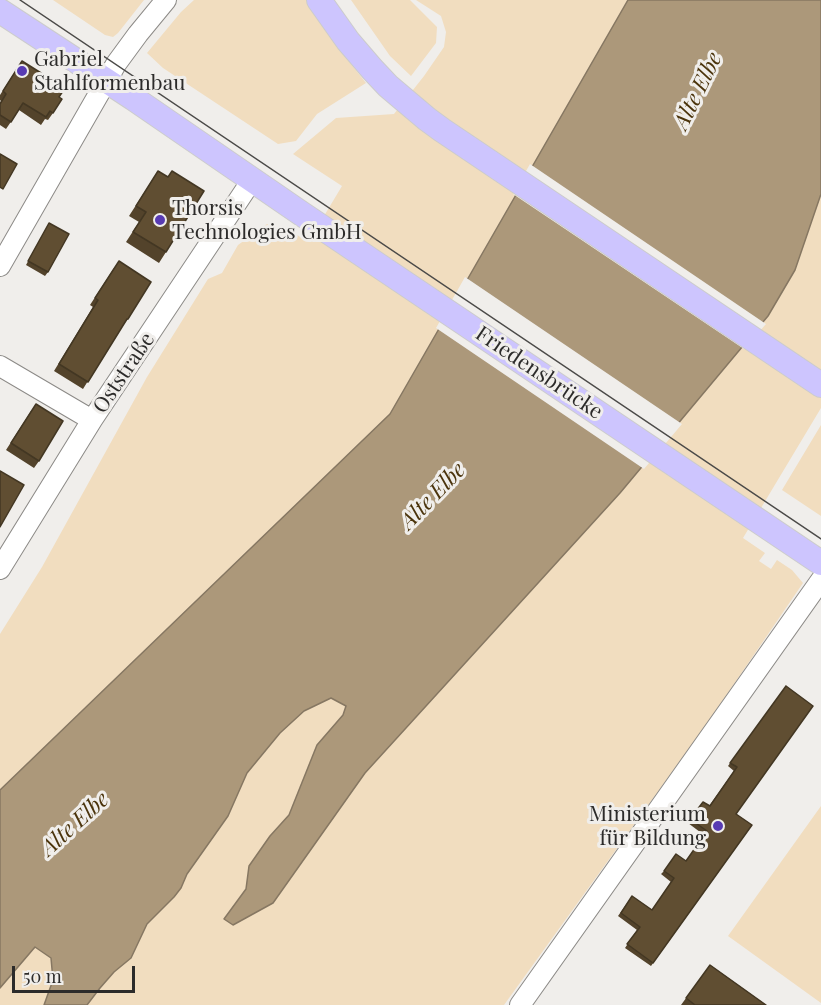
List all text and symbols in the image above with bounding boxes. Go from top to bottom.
place label: Gabriel Stahlformenbau [34,46,185,96]
water label: Alte Elbe [668,48,728,134]
marker: Gabriel Stahlformenbau [15,64,29,78]
place label: Thorsis Technologies GmbH [172,195,362,245]
marker: Thorsis Technologies GmbH [153,213,167,227]
street label: Friedensbrücke [471,321,607,425]
street label: Oststraße [88,328,160,418]
water label: Alte Elbe [395,457,471,535]
water label: Alte Elbe [36,787,114,861]
place label: Ministerium für Bildung [589,801,706,851]
marker: Ministerium für Bildung [711,819,725,833]
scale bar [15,954,138,992]
text: 50 m [23,964,62,988]

